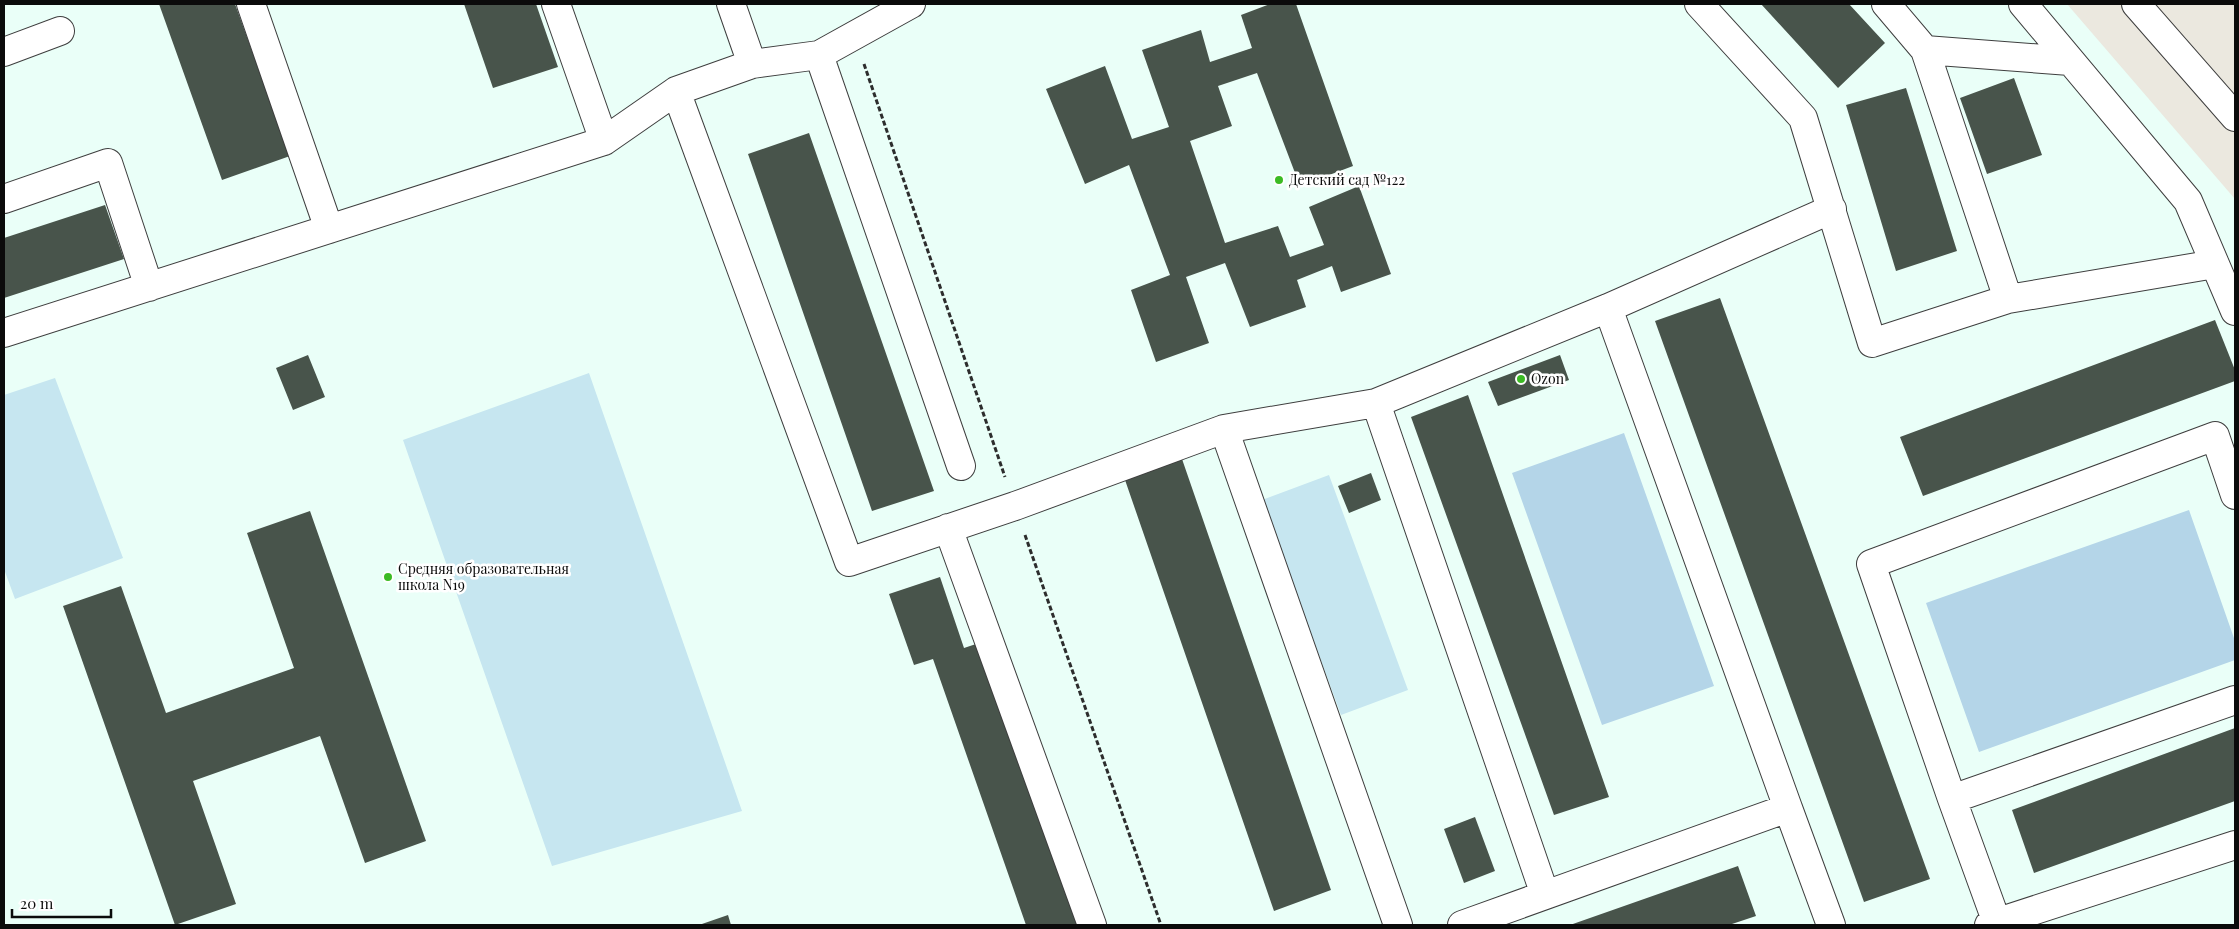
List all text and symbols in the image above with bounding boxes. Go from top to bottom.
place label: Детский сад №122 [1289,170,1405,189]
marker: Детский сад №122 [1273,174,1285,186]
place label: Ozon [1531,369,1565,388]
marker: Ozon [1515,373,1527,385]
place label: Средняя образовательная школа N19 [398,559,569,594]
marker: Средняя образовательная школа N19 [382,571,394,583]
scale bar [12,886,111,918]
text: 20 m [20,893,54,913]

